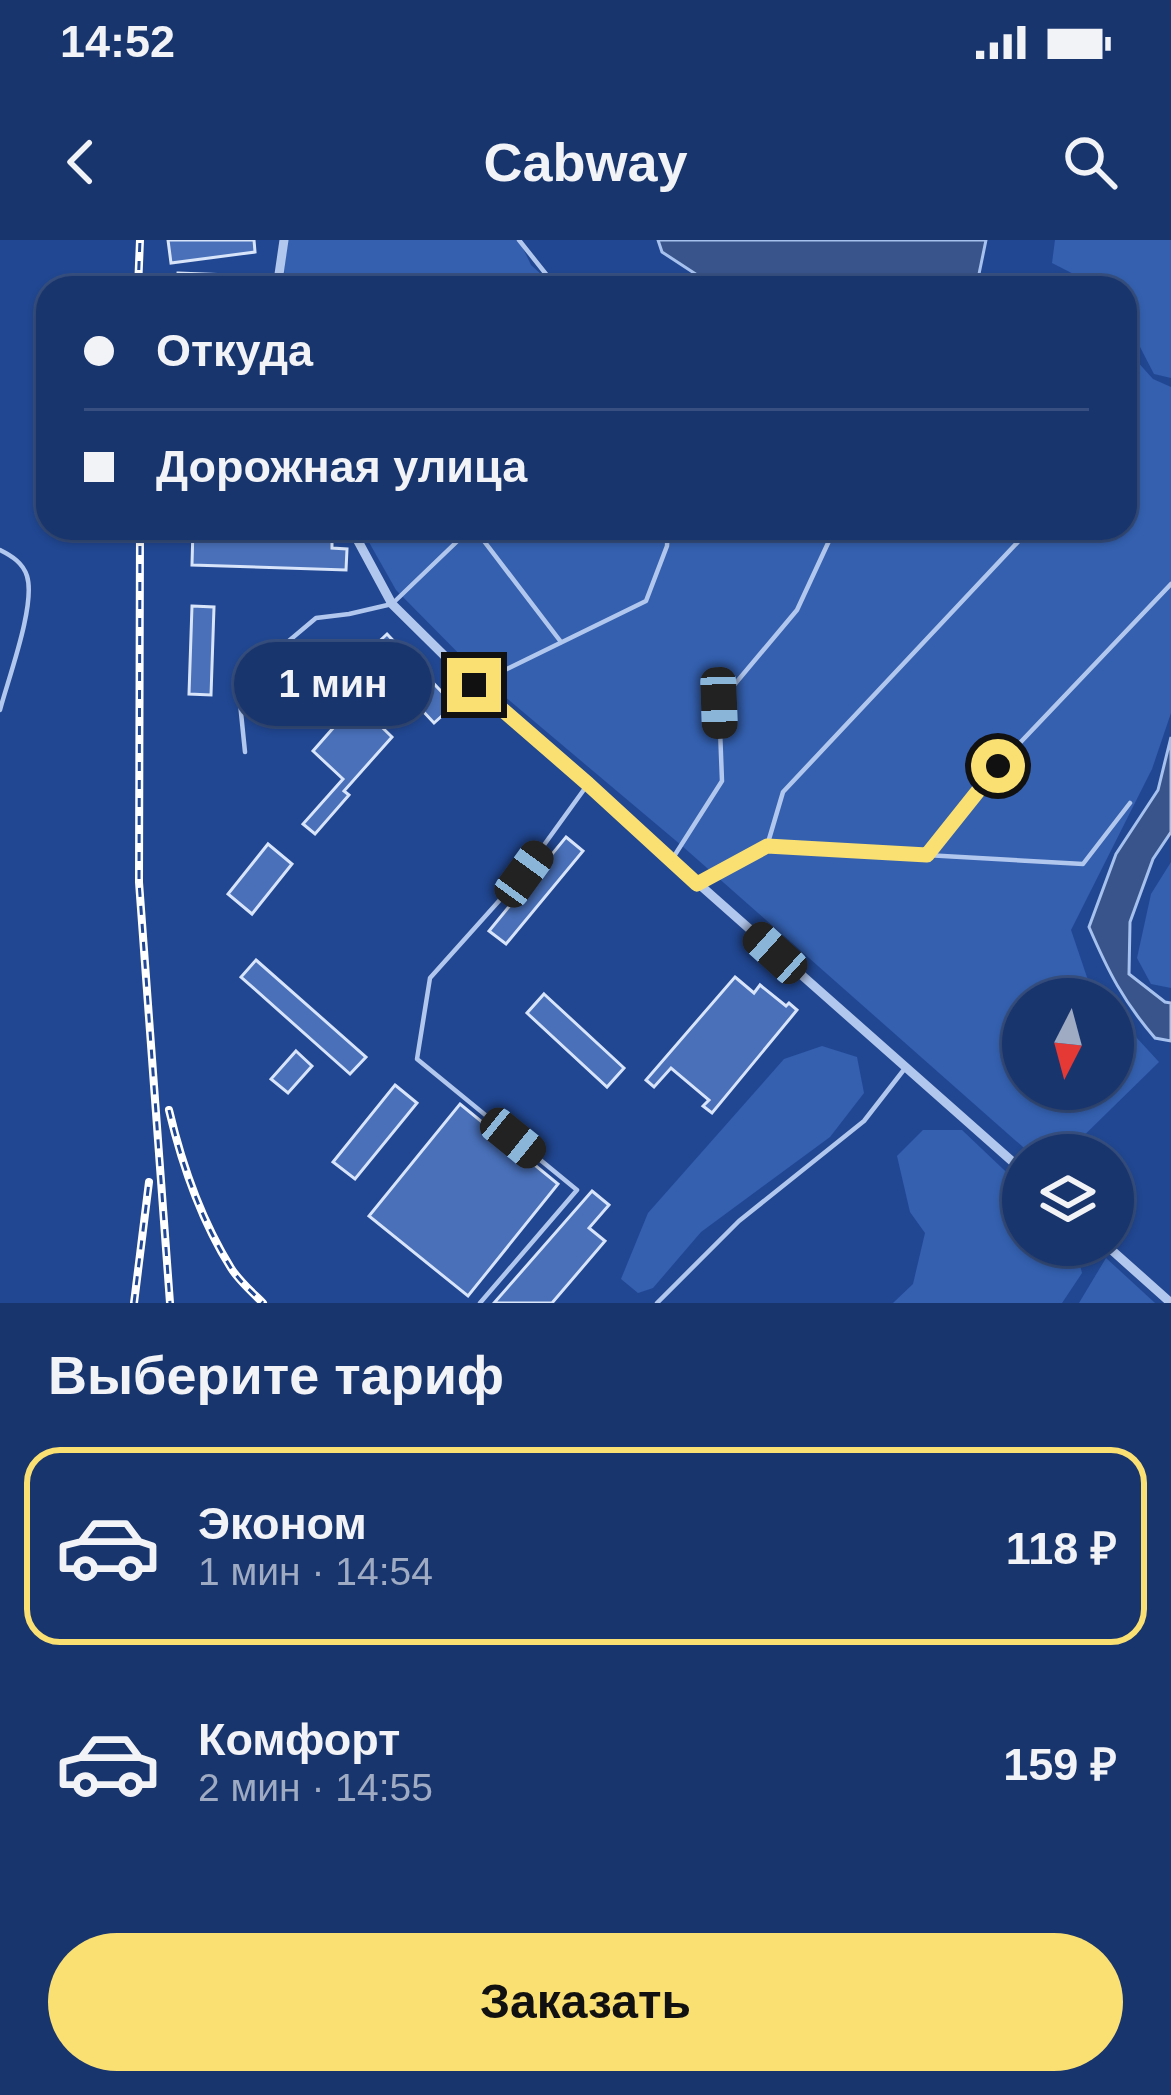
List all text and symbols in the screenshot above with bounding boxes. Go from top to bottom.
text: 14:52 [60,16,175,67]
icon: back [48,129,114,195]
icon: search [1057,129,1123,195]
text: Cabway [483,132,688,192]
text: Откуда [156,325,313,376]
text: Дорожная улица [156,441,527,492]
callout: 1 мин [234,643,432,727]
route end [447,658,501,712]
text: 1 мин [279,662,387,705]
car [700,666,738,740]
route start [971,739,1025,793]
car [488,834,560,914]
car [736,916,814,990]
north arrow [1002,978,1134,1110]
map controls [1002,978,1134,1266]
car [474,1101,552,1175]
button: layers [1002,1134,1134,1266]
text: Выберите тариф [48,1345,504,1405]
icon: car [54,1492,162,1600]
text: Эконом [198,1498,367,1549]
text: 118 ₽ [1006,1523,1117,1574]
text: 1 мин · 14:54 [198,1550,433,1593]
icon: car [54,1708,162,1816]
text: Комфорт [198,1714,400,1765]
text: 159 ₽ [1003,1739,1117,1790]
text: 2 мин · 14:55 [198,1766,433,1809]
button: Заказать [48,1933,1123,2071]

